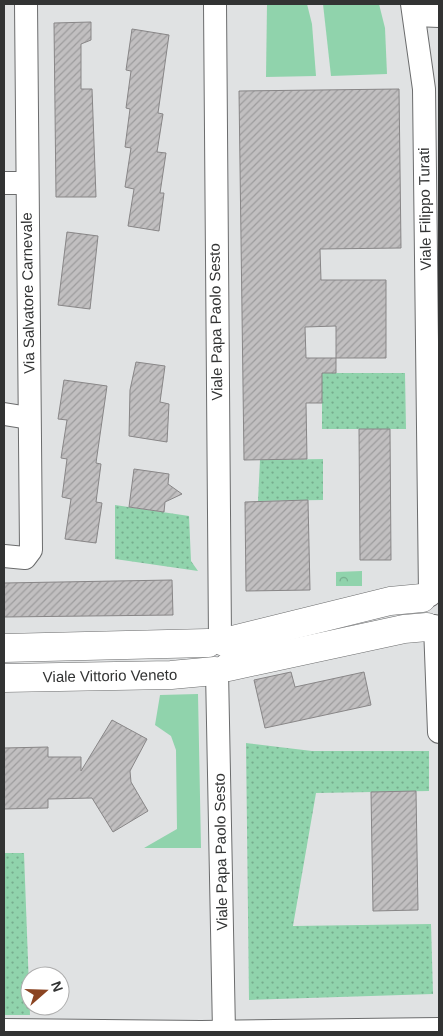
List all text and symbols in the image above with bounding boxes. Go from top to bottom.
street label: Viale Filippo Turati [415,147,434,271]
street label: Via Salvatore Carnevale [18,212,37,374]
street label: Viale Papa Paolo Sesto [206,243,225,401]
street label: Viale Vittorio Veneto [43,666,177,685]
street label: Viale Papa Paolo Sesto [211,773,230,931]
north arrow [20,966,70,1016]
text: N [48,979,66,994]

